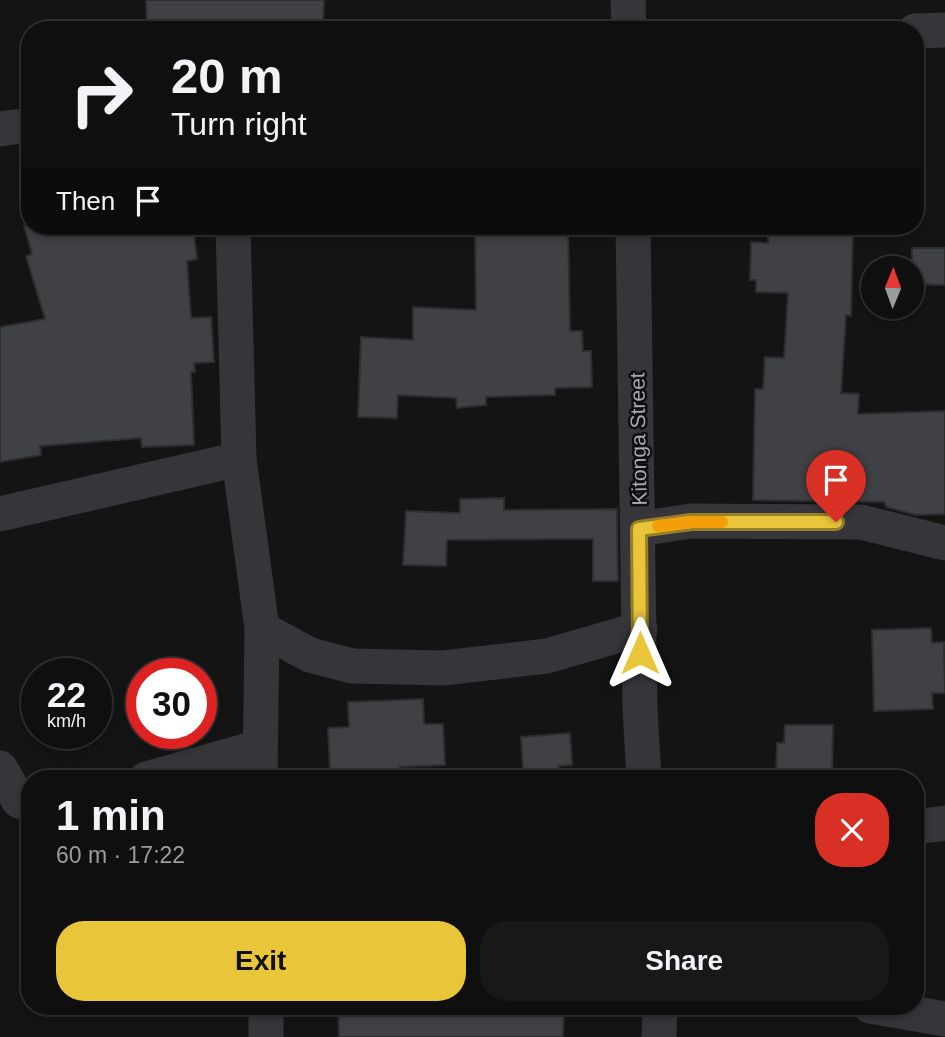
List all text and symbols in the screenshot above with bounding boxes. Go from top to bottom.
icon: right [56,49,147,140]
text: 20 m [171,49,283,103]
text: Turn right [171,106,307,142]
icon: arrive [129,182,167,220]
text: Then [56,186,115,216]
north arrow [861,256,924,318]
map controls [861,256,924,319]
street label: Kitonga Street [625,372,651,506]
pin [806,450,866,522]
icon: arrive [817,461,855,499]
position arrow [603,616,677,690]
speed limit sign: 30 [126,658,217,749]
text: 22 [47,675,86,714]
text: km/h [47,711,86,731]
text: 1 min [56,792,166,839]
button: close [815,793,889,867]
text: 60 m · 17:22 [56,842,185,868]
button: Exit [56,921,466,1001]
button: Share [480,921,889,1001]

